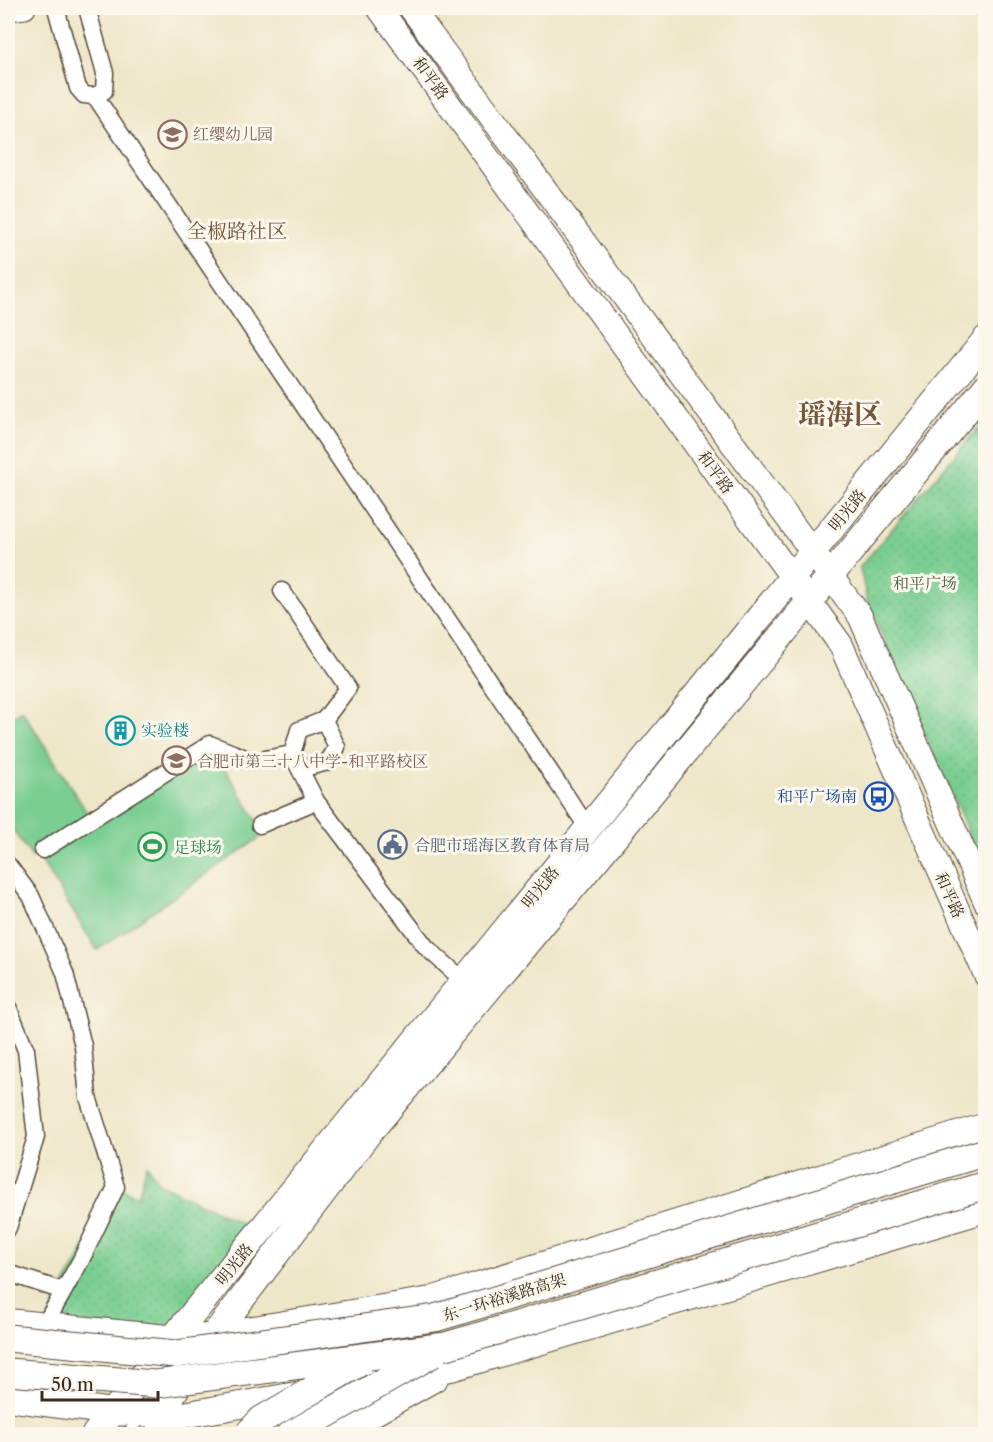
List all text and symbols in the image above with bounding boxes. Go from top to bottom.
street label: 和平路 [409,53,453,103]
school or university icon: 红缨幼儿园 [156,118,188,150]
place label: 红缨幼儿园 [193,124,273,144]
district label: 全椒路社区 [187,219,287,243]
district label: 瑶海区 [798,397,882,431]
street label: 和平路 [694,447,738,497]
street label: 明光路 [824,485,870,535]
park label: 和平广场 [893,573,957,593]
building icon: 实验楼 [104,714,136,746]
place label: 实验楼 [141,720,189,740]
school or university icon: 合肥市第三十八中学-和平路校区 [160,745,192,777]
place label: 合肥市第三十八中学-和平路校区 [197,751,428,771]
bus stop icon: 和平广场南 [862,780,894,812]
place label: 和平广场南 [777,786,857,806]
public building icon: 合肥市瑶海区教育体育局 [377,829,409,861]
sports icon: 足球场 [137,831,169,863]
place label: 合肥市瑶海区教育体育局 [414,835,590,855]
place label: 足球场 [174,837,222,857]
street label: 明光路 [517,862,563,912]
street label: 和平路 [931,869,969,921]
street label: 明光路 [211,1239,257,1289]
street label: 东一环裕溪路高架 [440,1269,568,1325]
scale bar [42,1364,158,1402]
text: 50 m [51,1374,94,1396]

